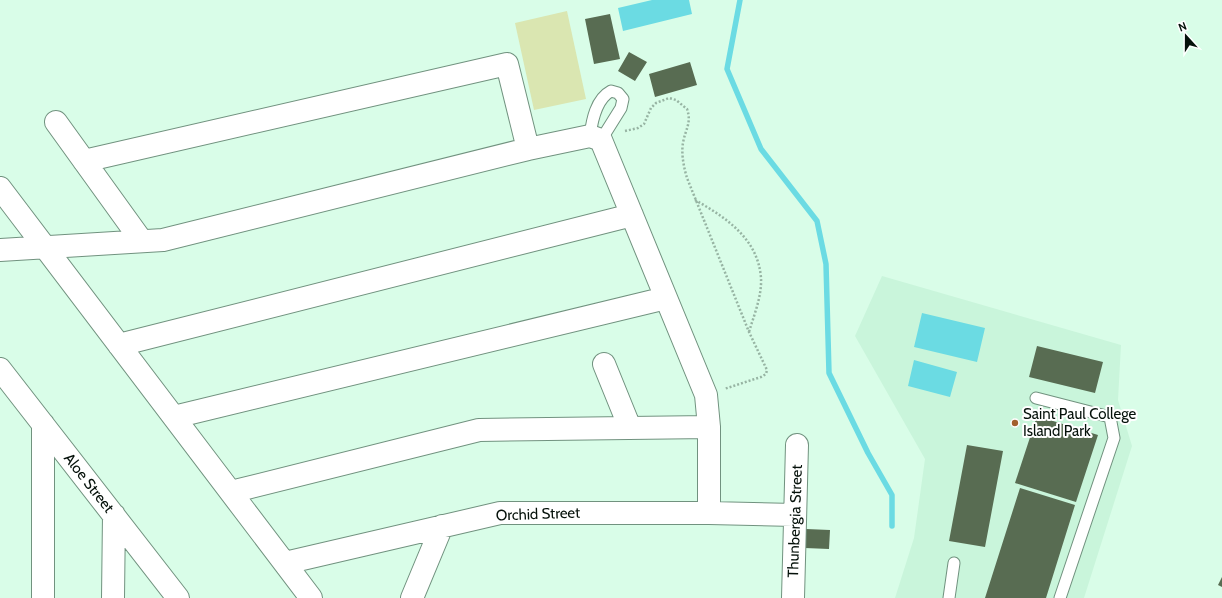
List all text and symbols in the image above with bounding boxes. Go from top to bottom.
north arrow [1166,16,1206,56]
text: N [1176,19,1189,35]
place label: Saint Paul College Island Park [1023,405,1137,440]
marker: Saint Paul College Island Park [1010,418,1020,428]
street label: Aloe Street [60,450,118,516]
street label: Thunbergia Street [784,464,806,578]
street label: Orchid Street [496,504,580,524]

